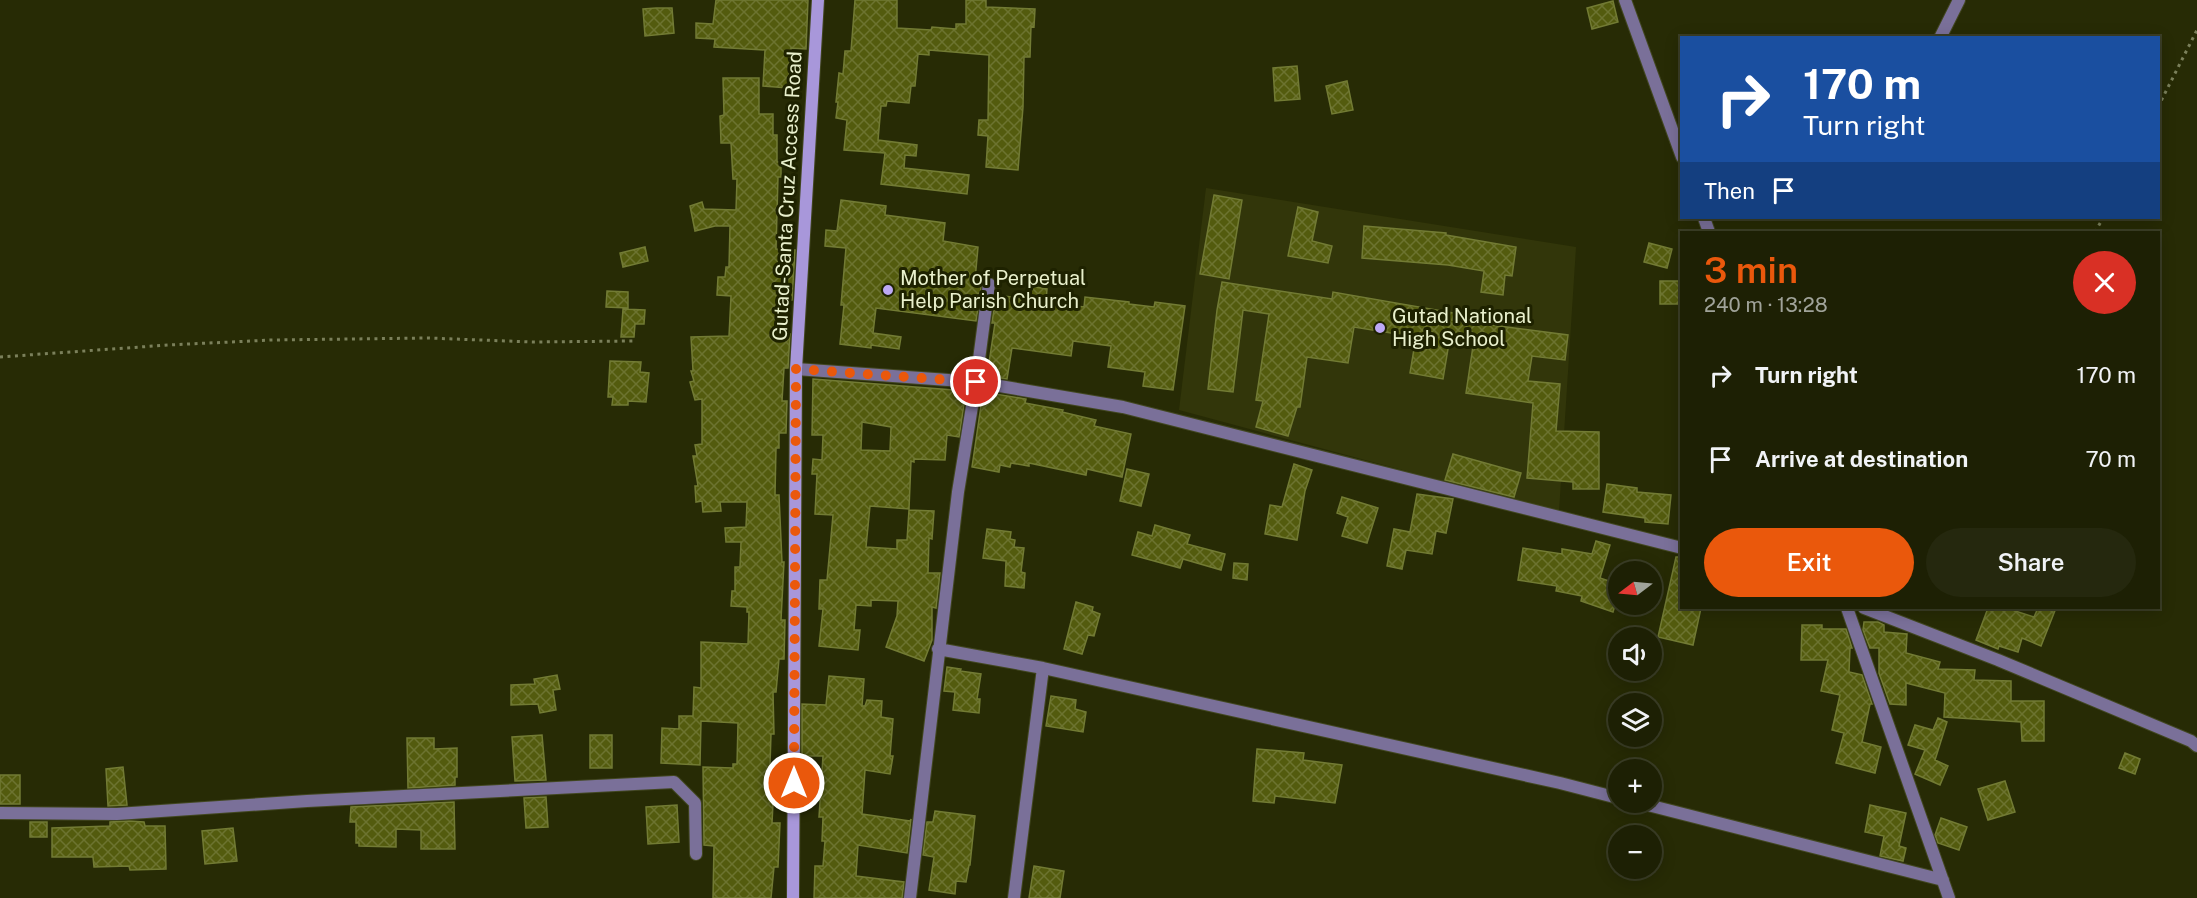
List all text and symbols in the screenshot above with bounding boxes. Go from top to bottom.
street label: Gutad-Santa Cruz Access Road [767,51,807,341]
text: 170 m [1803,59,1921,108]
icon: right [1704,60,1782,138]
text: Turn right [1803,109,1926,141]
icon: arrive [1767,174,1800,207]
text: Then [1704,178,1755,204]
text: 3 min [1704,249,1798,291]
button: close [2073,251,2136,314]
place label: Mother of Perpetual Help Parish Church [900,266,1086,313]
marker: Mother of Perpetual Help Parish Church [881,283,895,297]
text: 240 m · 13:28 [1704,293,1828,317]
place label: Gutad National High School [1392,304,1532,351]
marker: Gutad National High School [1373,321,1387,335]
pin [950,356,1001,407]
icon: right [1704,359,1737,392]
text: Turn right [1755,362,1858,388]
text: 170 m [2076,362,2136,388]
icon: arrive [959,365,992,398]
icon: arrive [1704,443,1737,476]
text: Arrive at destination [1755,446,1968,472]
text: 70 m [2085,446,2136,472]
button: Exit [1704,528,1914,597]
button: Share [1926,528,2136,597]
north arrow [1608,561,1662,615]
map controls [1608,561,1662,879]
button: sound [1608,627,1662,681]
button: layers [1608,693,1662,747]
position arrow [762,751,826,815]
button: + [1608,759,1662,813]
button: − [1608,825,1662,879]

